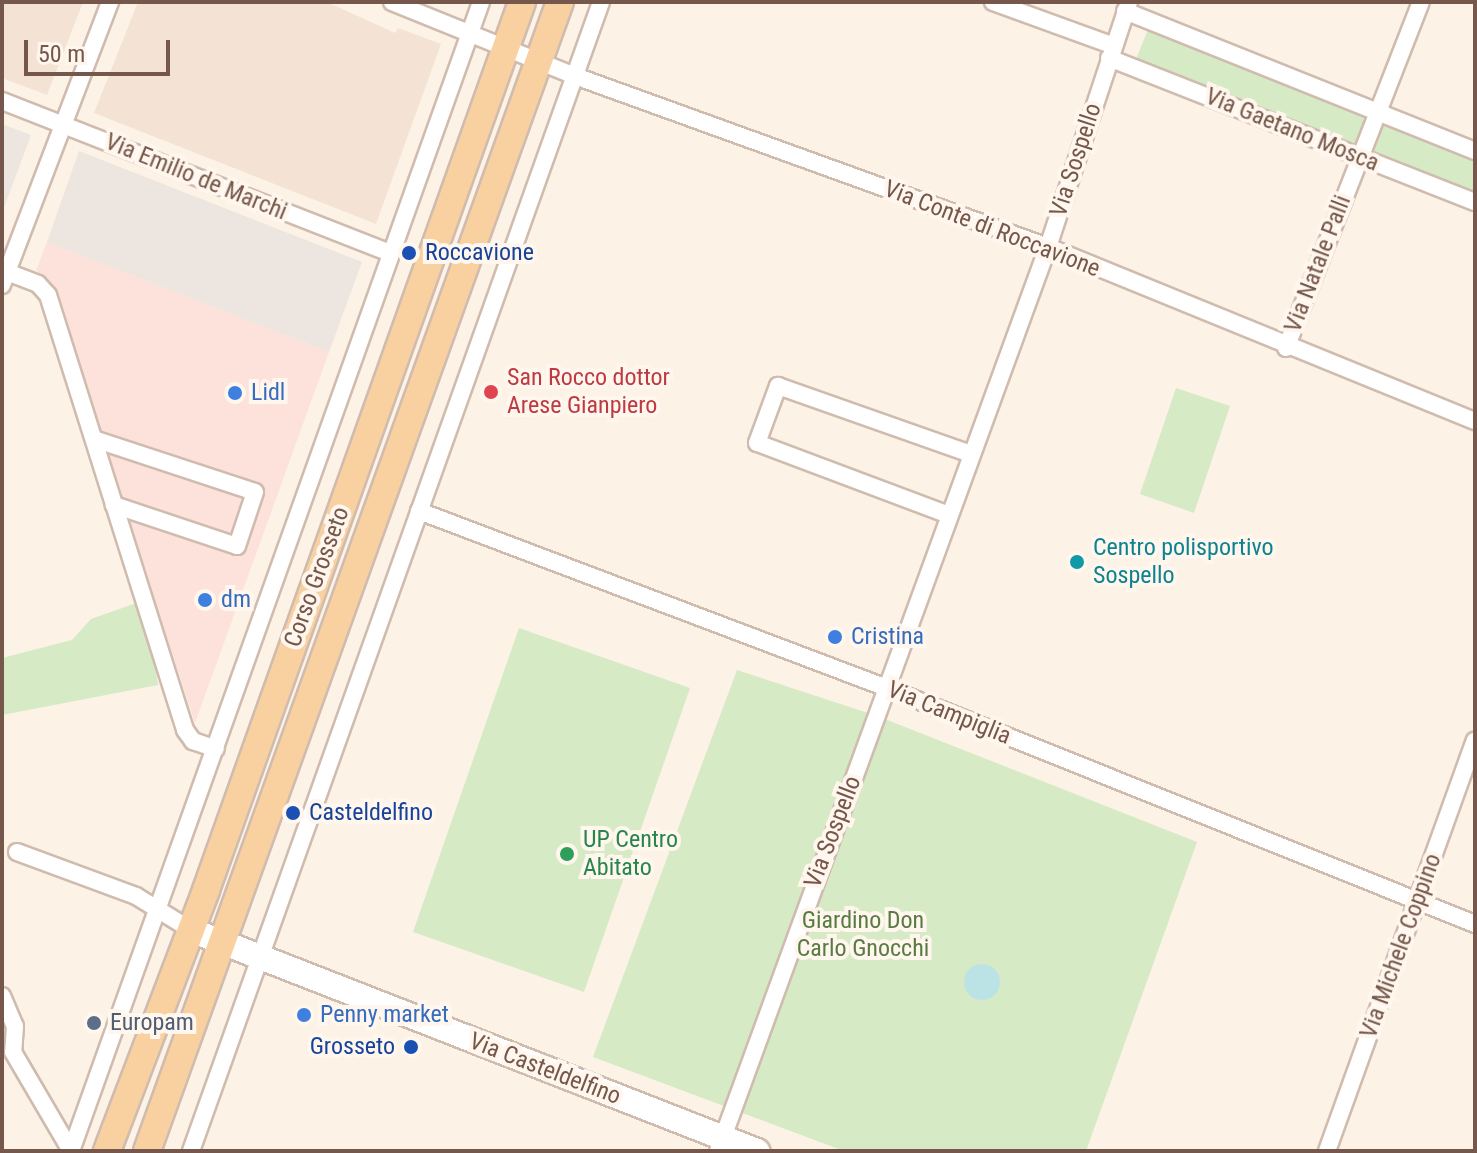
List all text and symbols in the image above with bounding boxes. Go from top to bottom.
scale bar [28,24,174,74]
text: 50 m [38,40,85,68]
street label: Via Gaetano Mosca [1201,82,1383,178]
street label: Via Sospello [1044,100,1108,220]
street label: Via Emilio de Marchi [101,127,291,227]
street label: Via Conte di Roccavione [880,175,1104,283]
street label: Via Natale Palli [1279,191,1357,337]
place label: Roccavione [425,239,534,267]
marker: Roccavione [400,244,418,262]
place label: San Rocco dottor Arese Gianpiero [507,364,670,420]
place label: Lidl [251,379,285,407]
marker: San Rocco dottor Arese Gianpiero [482,383,500,401]
marker: Lidl [226,384,244,402]
street label: Corso Grosseto [278,503,356,651]
place label: Centro polisportivo Sospello [1093,534,1274,590]
marker: Centro polisportivo Sospello [1068,553,1086,571]
place label: dm [221,586,251,614]
marker: dm [196,591,214,609]
place label: Cristina [851,623,924,651]
marker: Cristina [826,628,844,646]
street label: Via Campiglia [883,675,1015,751]
street label: Via Sospello [798,772,868,892]
place label: Casteldelfino [309,799,433,827]
marker: Casteldelfino [284,804,302,822]
place label: UP Centro Abitato [583,826,678,882]
marker: UP Centro Abitato [558,845,576,863]
street label: Via Michele Coppino [1354,850,1448,1042]
park label: Giardino Don Carlo Gnocchi [797,907,929,963]
place label: Penny market [320,1001,449,1029]
marker: Penny market [295,1006,313,1024]
place label: Europam [110,1009,194,1037]
marker: Europam [85,1014,103,1032]
street label: Via Casteldelfino [465,1027,625,1111]
place label: Grosseto [310,1033,395,1061]
marker: Grosseto [402,1038,420,1056]

